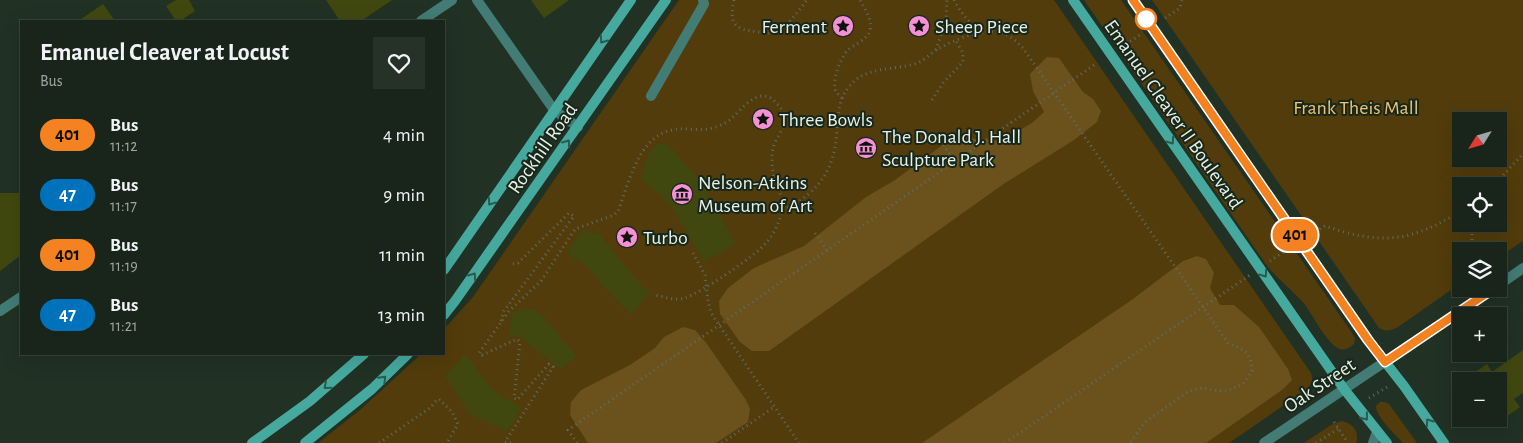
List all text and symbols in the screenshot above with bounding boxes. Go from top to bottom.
unlabelled marker [1135,8,1157,30]
place icon: Ferment [831,14,855,38]
place icon: Sheep Piece [907,14,931,38]
street label: Emanuel Cleaver II Boulevard [1100,16,1246,213]
place label: Ferment [761,17,828,37]
place label: Sheep Piece [935,17,1028,37]
one-way arrow [600,34,609,44]
button: heart [373,37,425,89]
text: Emanuel Cleaver at Locust [40,41,289,65]
text: Bus [40,73,63,89]
park label: Frank Theis Mall [1293,98,1419,118]
street label: Rockhill Road [504,100,581,197]
place icon: Three Bowls [751,107,775,131]
place label: Three Bowls [779,110,873,130]
north arrow [1452,112,1508,168]
map controls [1452,112,1507,427]
text: Bus [110,116,138,135]
text: 401 [55,126,80,144]
text: 4 min [383,126,425,145]
place label: The Donald J. Hall Sculpture Park [882,127,1021,170]
one-way arrow [1165,135,1174,144]
museum icon: The Donald J. Hall Sculpture Park [854,136,878,160]
text: 11:12 [110,138,137,154]
one-way arrow [561,139,570,149]
place label: Nelson-Atkins Museum of Art [698,173,813,216]
text: Bus [110,176,138,195]
button: locate [1452,177,1507,232]
museum icon: Nelson-Atkins Museum of Art [670,182,694,206]
text: 47 [59,186,76,204]
text: 9 min [383,186,425,205]
one-way arrow [488,197,497,206]
text: 11:17 [110,198,137,214]
line badge: 401 [1266,219,1324,251]
place icon: Turbo [615,225,639,249]
text: 401 [1283,226,1307,244]
place label: Turbo [643,228,688,248]
text: Bus [110,236,138,255]
button: layers [1452,242,1507,297]
text: 401 [55,246,80,264]
text: 11 min [379,246,425,265]
text: 11:19 [110,258,138,274]
one-way arrow [1258,268,1267,278]
one-way arrow [467,272,476,282]
text: Bus [110,296,138,315]
text: 47 [59,306,76,324]
text: 13 min [378,306,425,325]
button: + [1452,307,1507,362]
text: 11:21 [110,318,137,334]
street label: Oak Street [1280,354,1359,417]
button: − [1452,372,1507,427]
one-way arrow [377,376,386,385]
one-way arrow [324,380,333,389]
one-way arrow [1359,411,1368,420]
one-way arrow [1426,418,1435,428]

